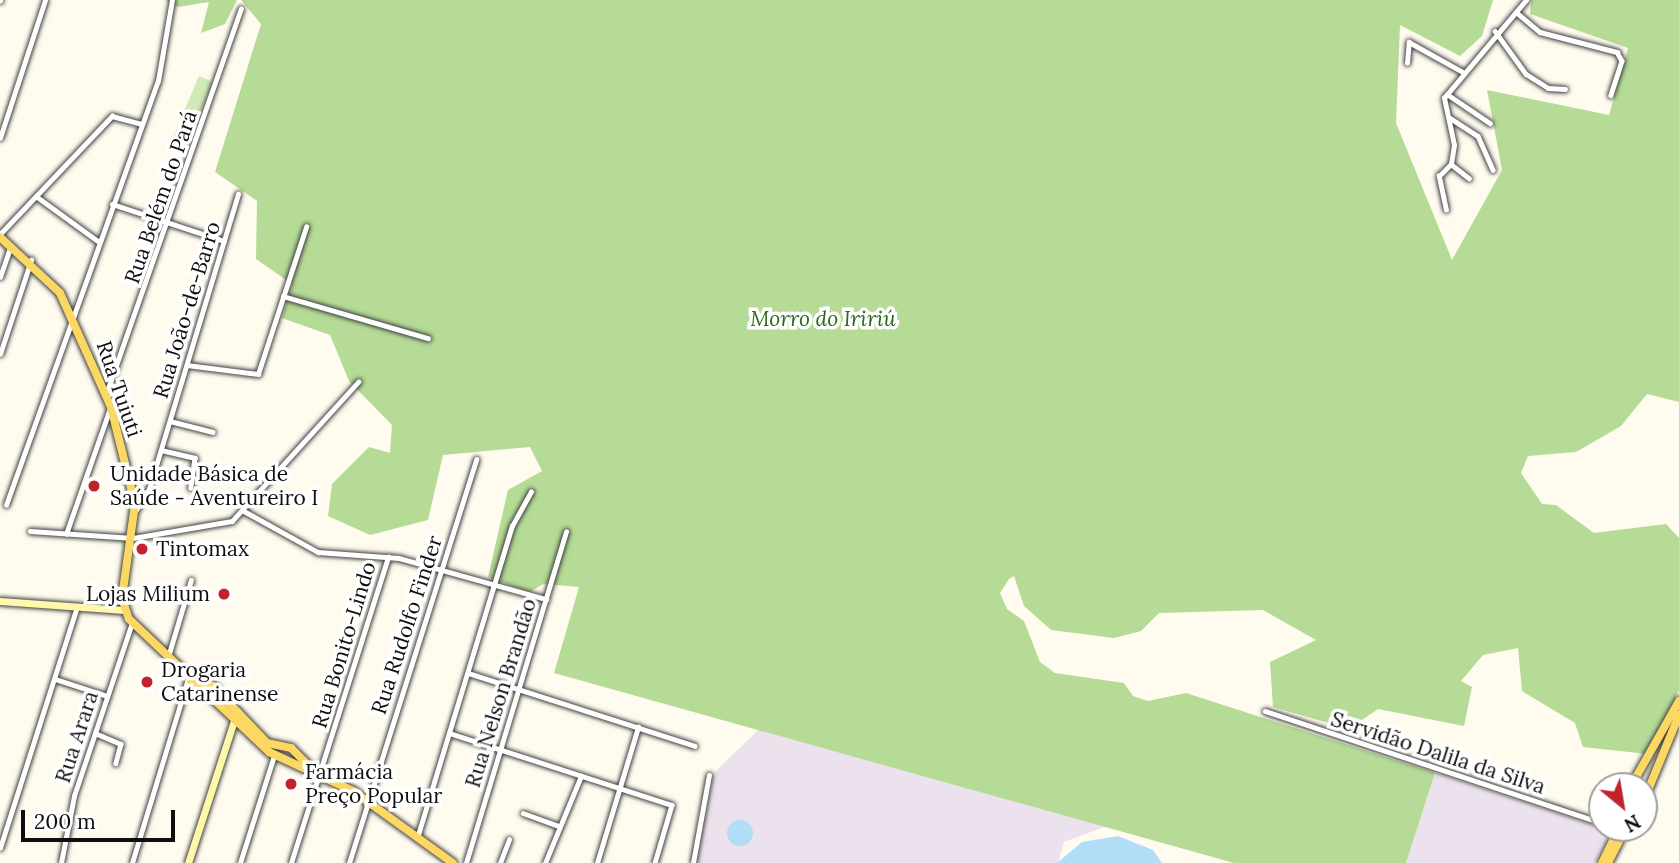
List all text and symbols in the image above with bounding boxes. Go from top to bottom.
street label: Rua Belém do Pará [120,107,202,287]
street label: Rua João-de-Barro [148,219,226,401]
park label: Morro do Iririú [750,306,896,332]
street label: Rua Tuiuti [91,338,147,440]
place label: Unidade Básica de Saúde - Aventureiro I [110,461,318,511]
marker: Unidade Básica de Saúde - Aventureiro I [84,476,104,496]
street label: Rua Rudolfo Finder [366,533,448,717]
place label: Tintomax [156,536,249,562]
marker: Tintomax [134,541,150,557]
street label: Rua Bonito-Lindo [307,559,381,731]
place label: Lojas Milium [86,581,210,607]
marker: Lojas Milium [216,586,232,602]
street label: Rua Nelson Brandão [460,595,542,791]
place label: Drogaria Catarinense [161,657,278,707]
marker: Drogaria Catarinense [139,674,155,690]
street label: Rua Arara [50,688,104,786]
street label: Servidão Dalila da Silva [1328,706,1548,800]
place label: Farmácia Preço Popular [305,759,442,809]
north arrow [1588,772,1658,842]
marker: Farmácia Preço Popular [283,776,299,792]
scale bar [24,796,178,840]
text: 200 m [34,808,96,835]
text: N [1620,809,1645,838]

